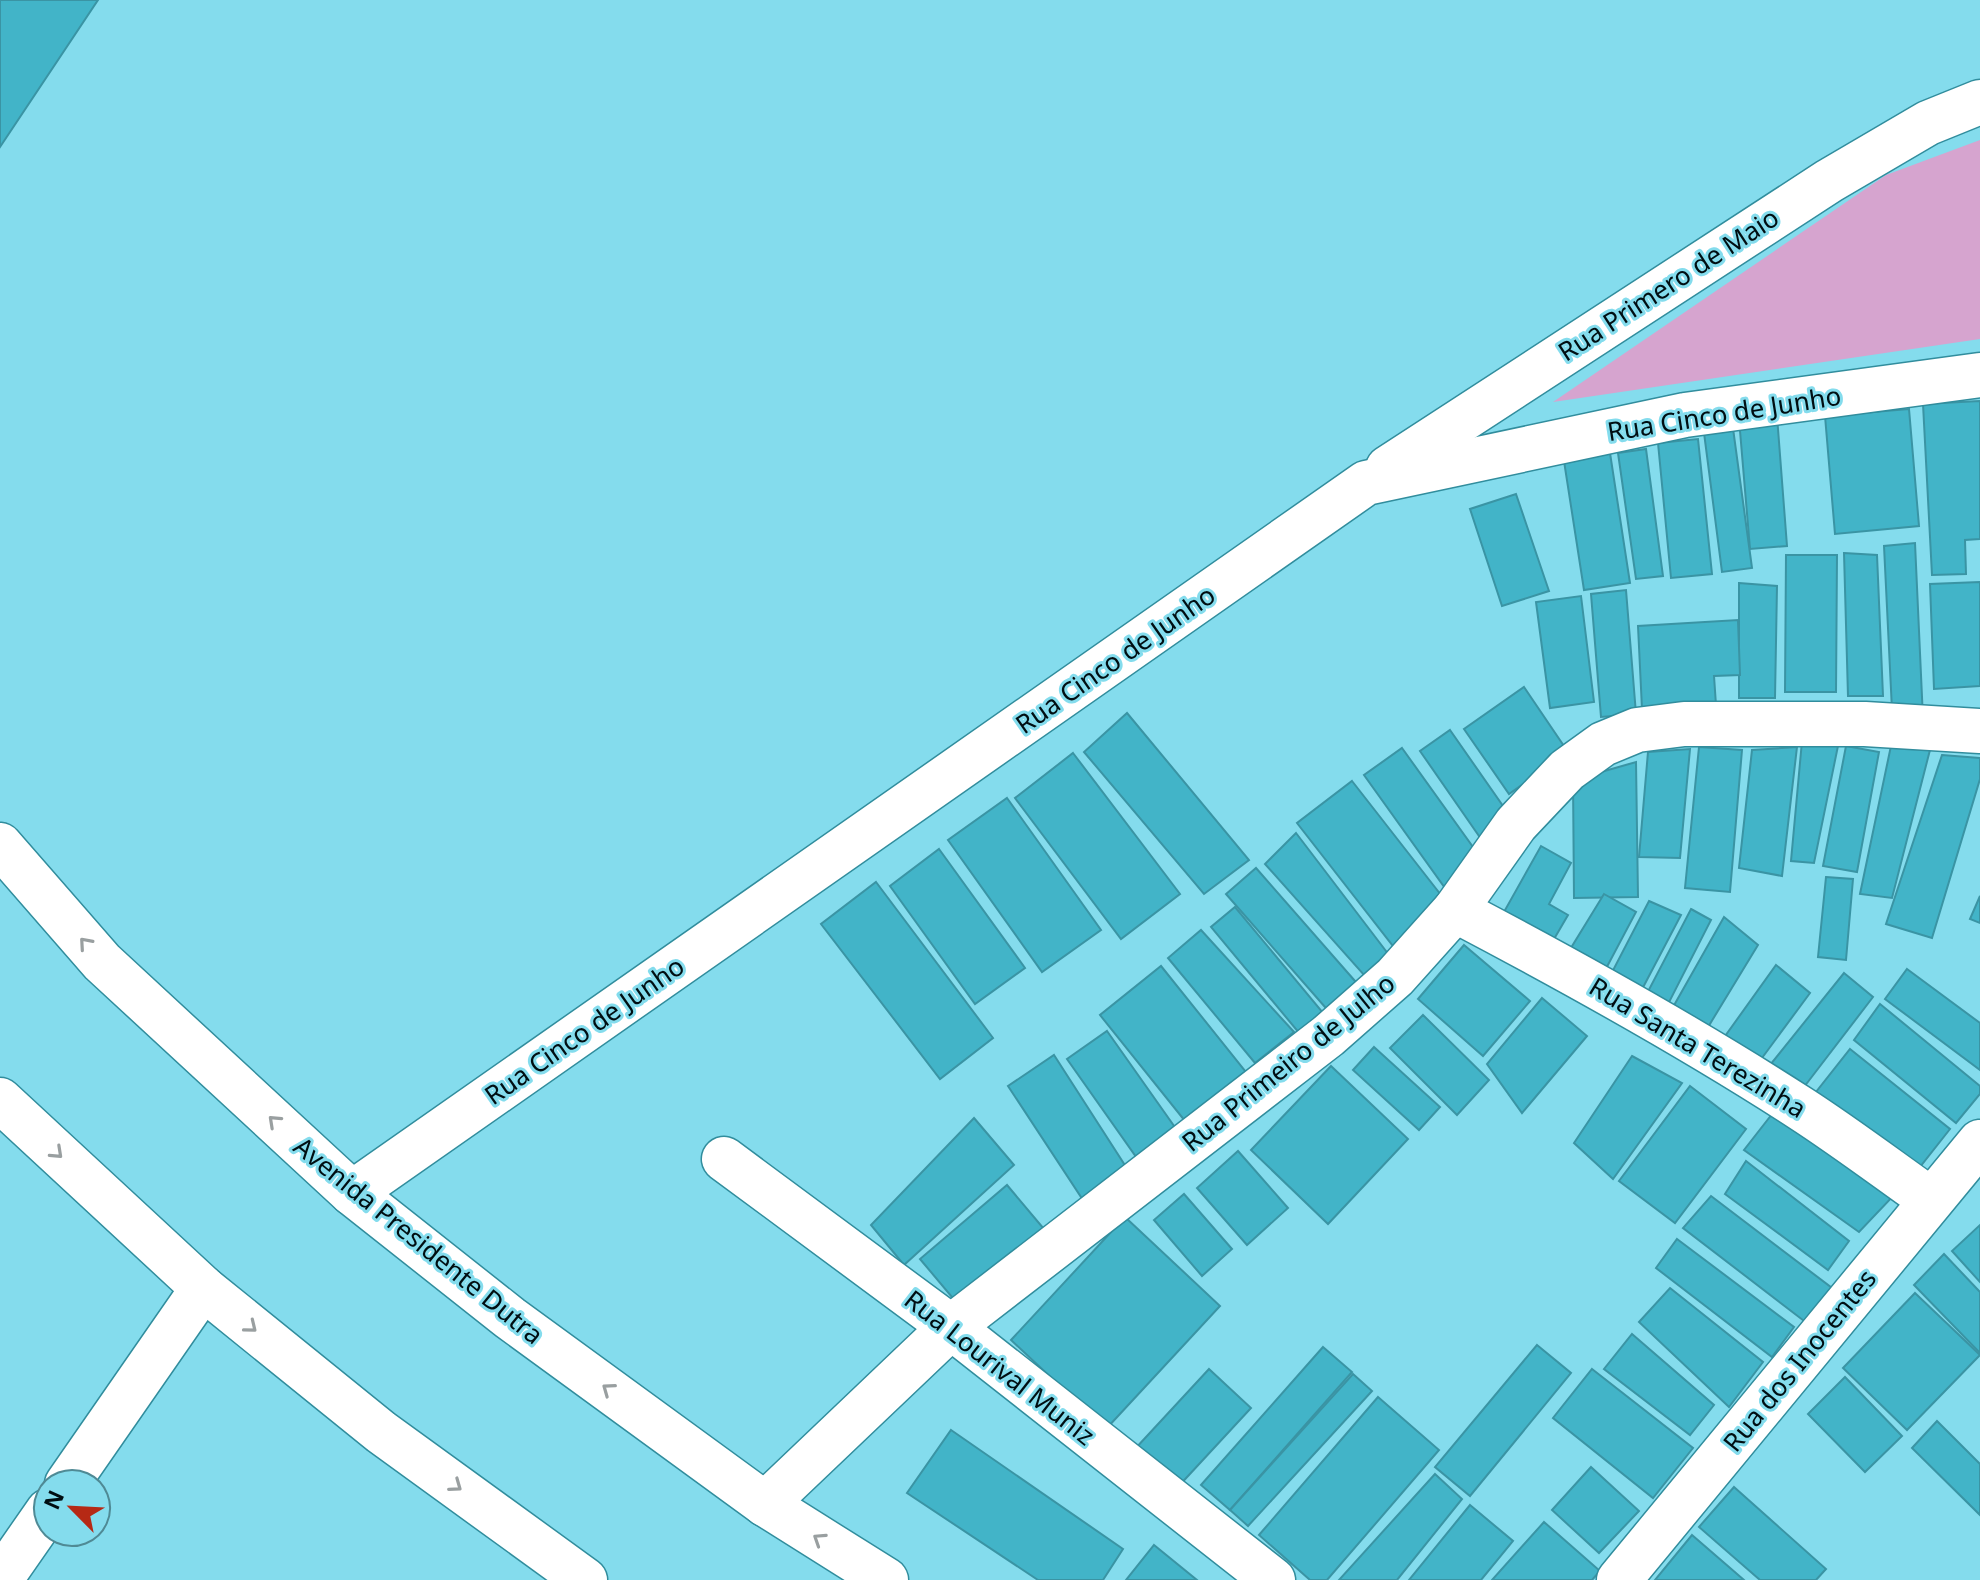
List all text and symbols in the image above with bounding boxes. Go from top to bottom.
street label: Rua Primero de Maio [1551,199,1785,369]
street label: Rua Cinco de Junho [1605,377,1843,449]
street label: Rua Cinco de Junho [1008,577,1222,741]
one-way arrow [80,937,95,952]
street label: Rua Cinco de Junho [477,948,691,1112]
street label: Rua Primeiro de Julho [1174,965,1402,1159]
street label: Rua Santa Terezinha [1583,968,1813,1126]
one-way arrow [269,1116,284,1130]
street label: Avenida Presidente Dutra [287,1128,551,1352]
one-way arrow [48,1144,63,1158]
street label: Rua dos Inocentes [1714,1261,1884,1459]
street label: Rua Lourival Muniz [897,1281,1103,1453]
one-way arrow [242,1317,257,1331]
one-way arrow [602,1384,616,1399]
north arrow [32,1468,112,1548]
one-way arrow [447,1477,461,1491]
text: N [35,1485,70,1514]
one-way arrow [814,1534,828,1549]

